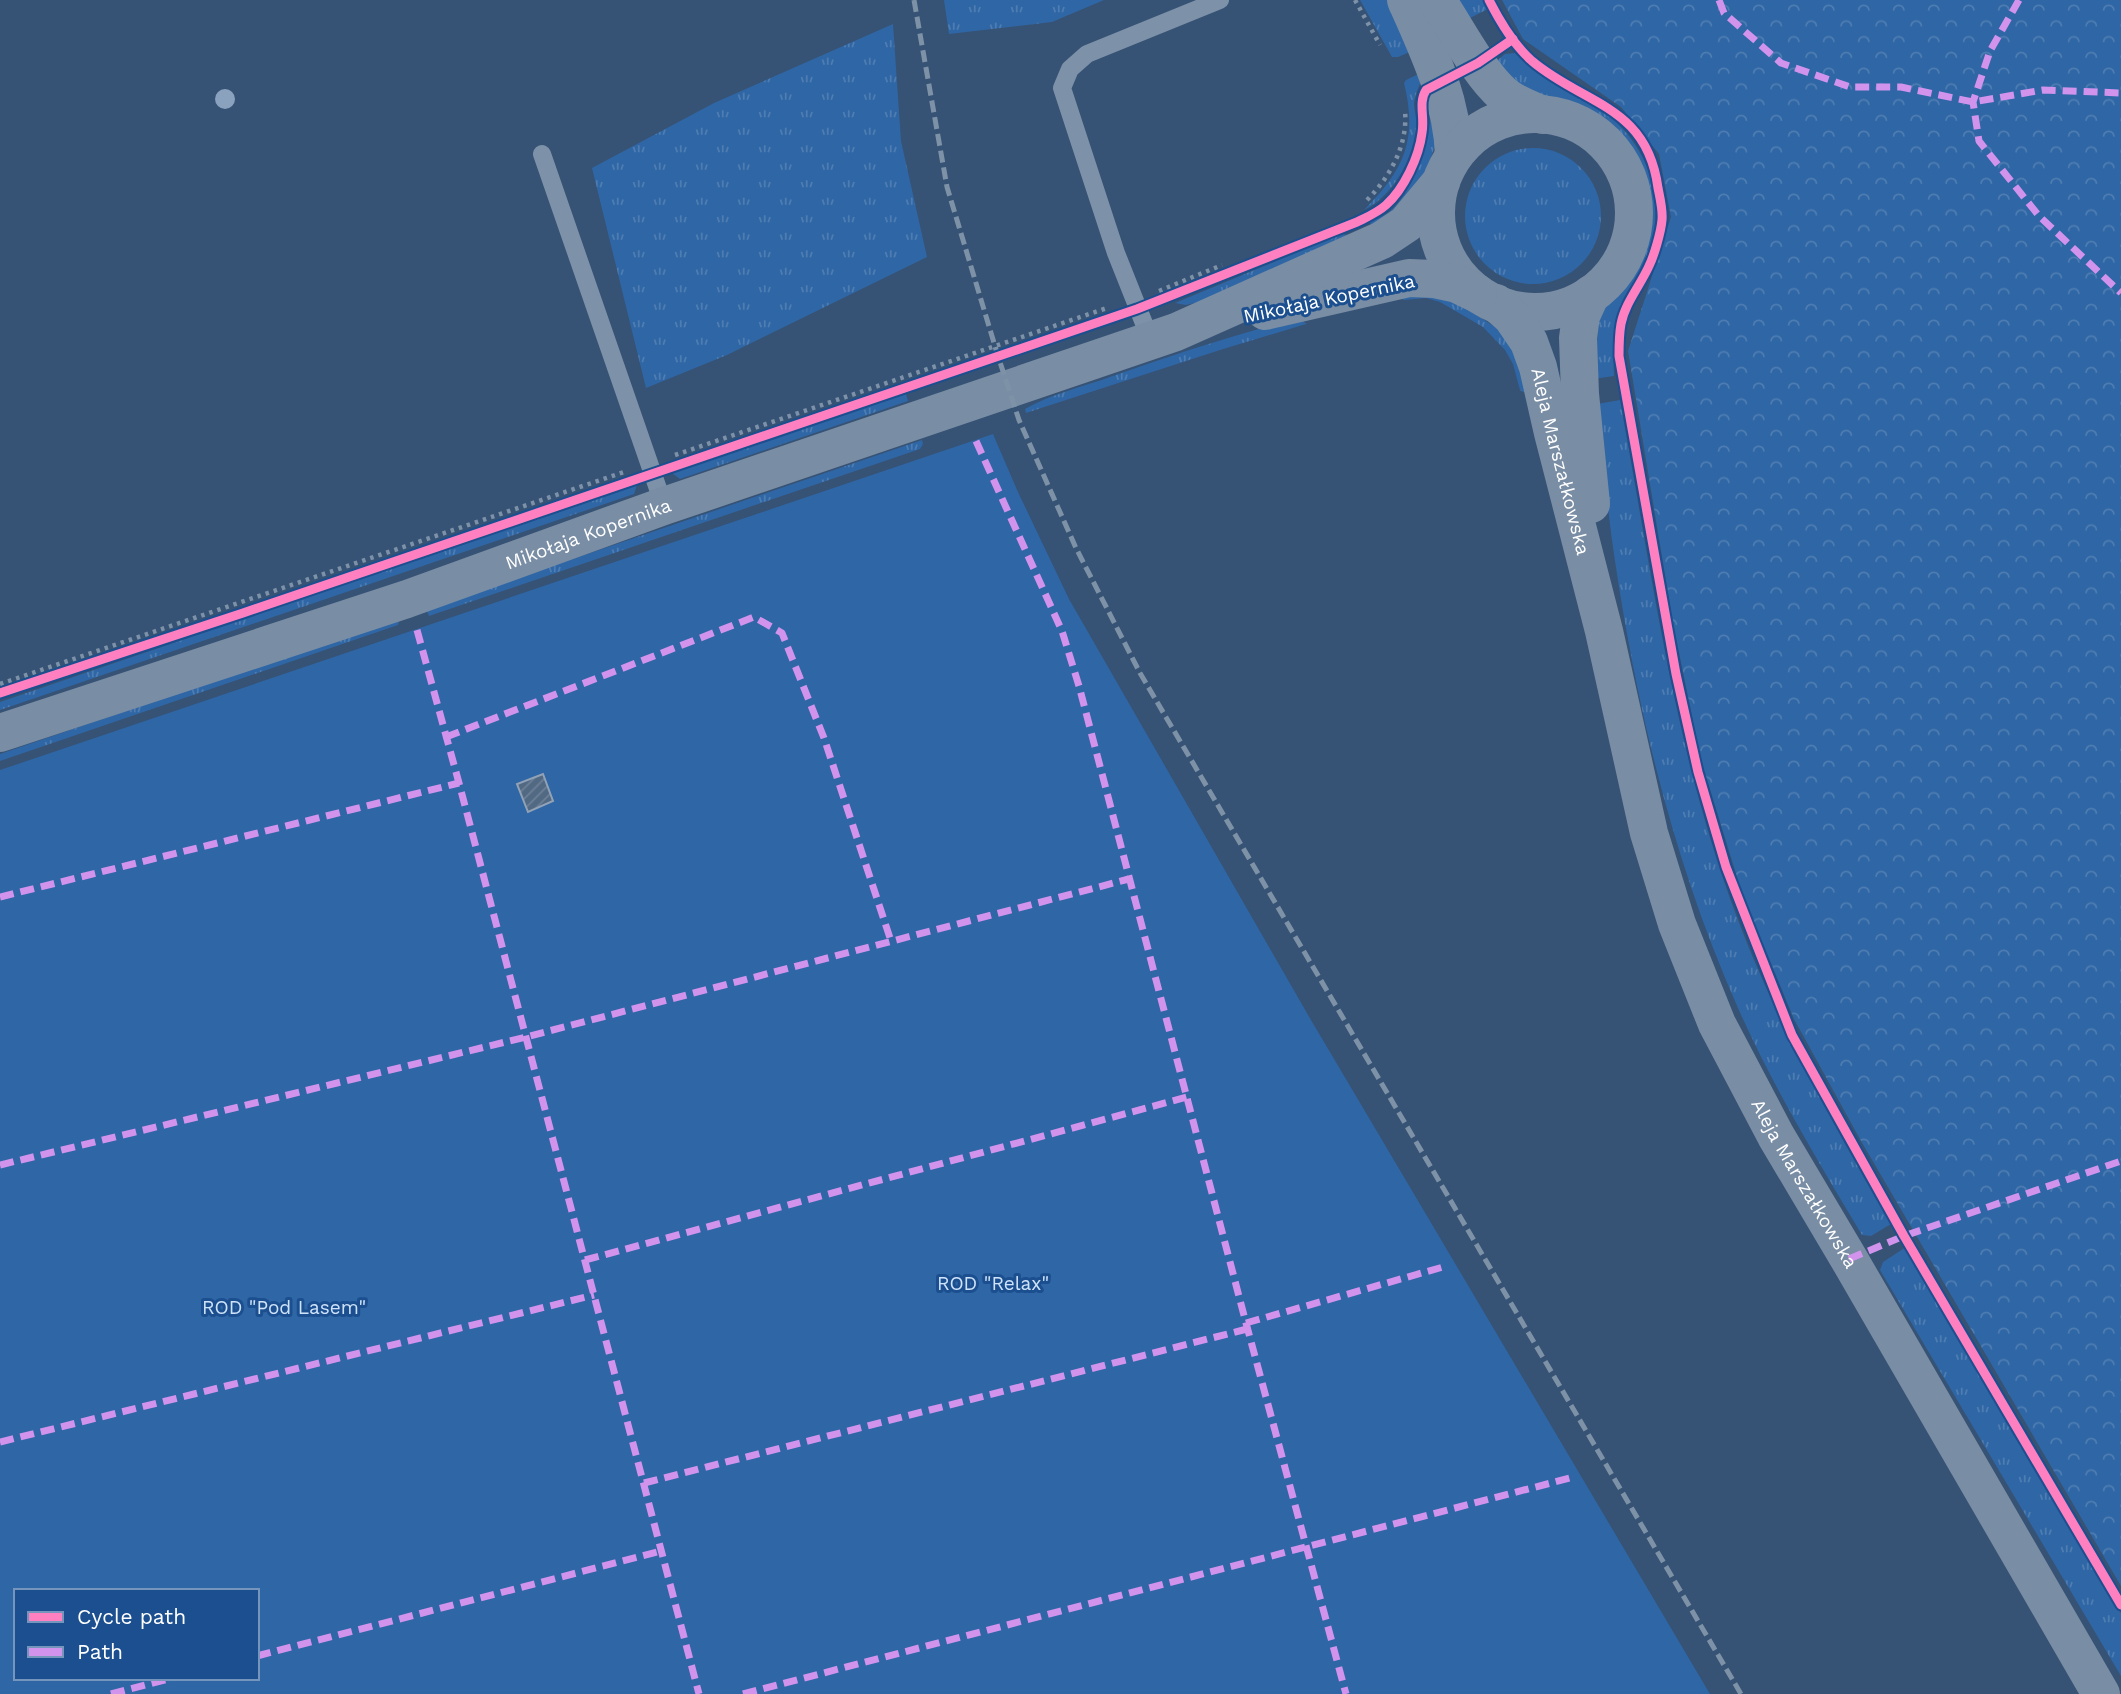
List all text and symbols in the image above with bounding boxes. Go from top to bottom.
street label: Mikołaja Kopernika [1241,269,1417,328]
street label: Aleja Marszałkowska [1526,365,1595,558]
street label: Mikołaja Kopernika [502,493,674,575]
street label: Aleja Marszałkowska [1746,1095,1863,1272]
park label: ROD "Relax" [937,1272,1049,1295]
park label: ROD "Pod Lasem" [202,1296,366,1319]
legend [14,1589,259,1680]
text: Cycle path [77,1604,186,1629]
text: Path [77,1639,123,1664]

